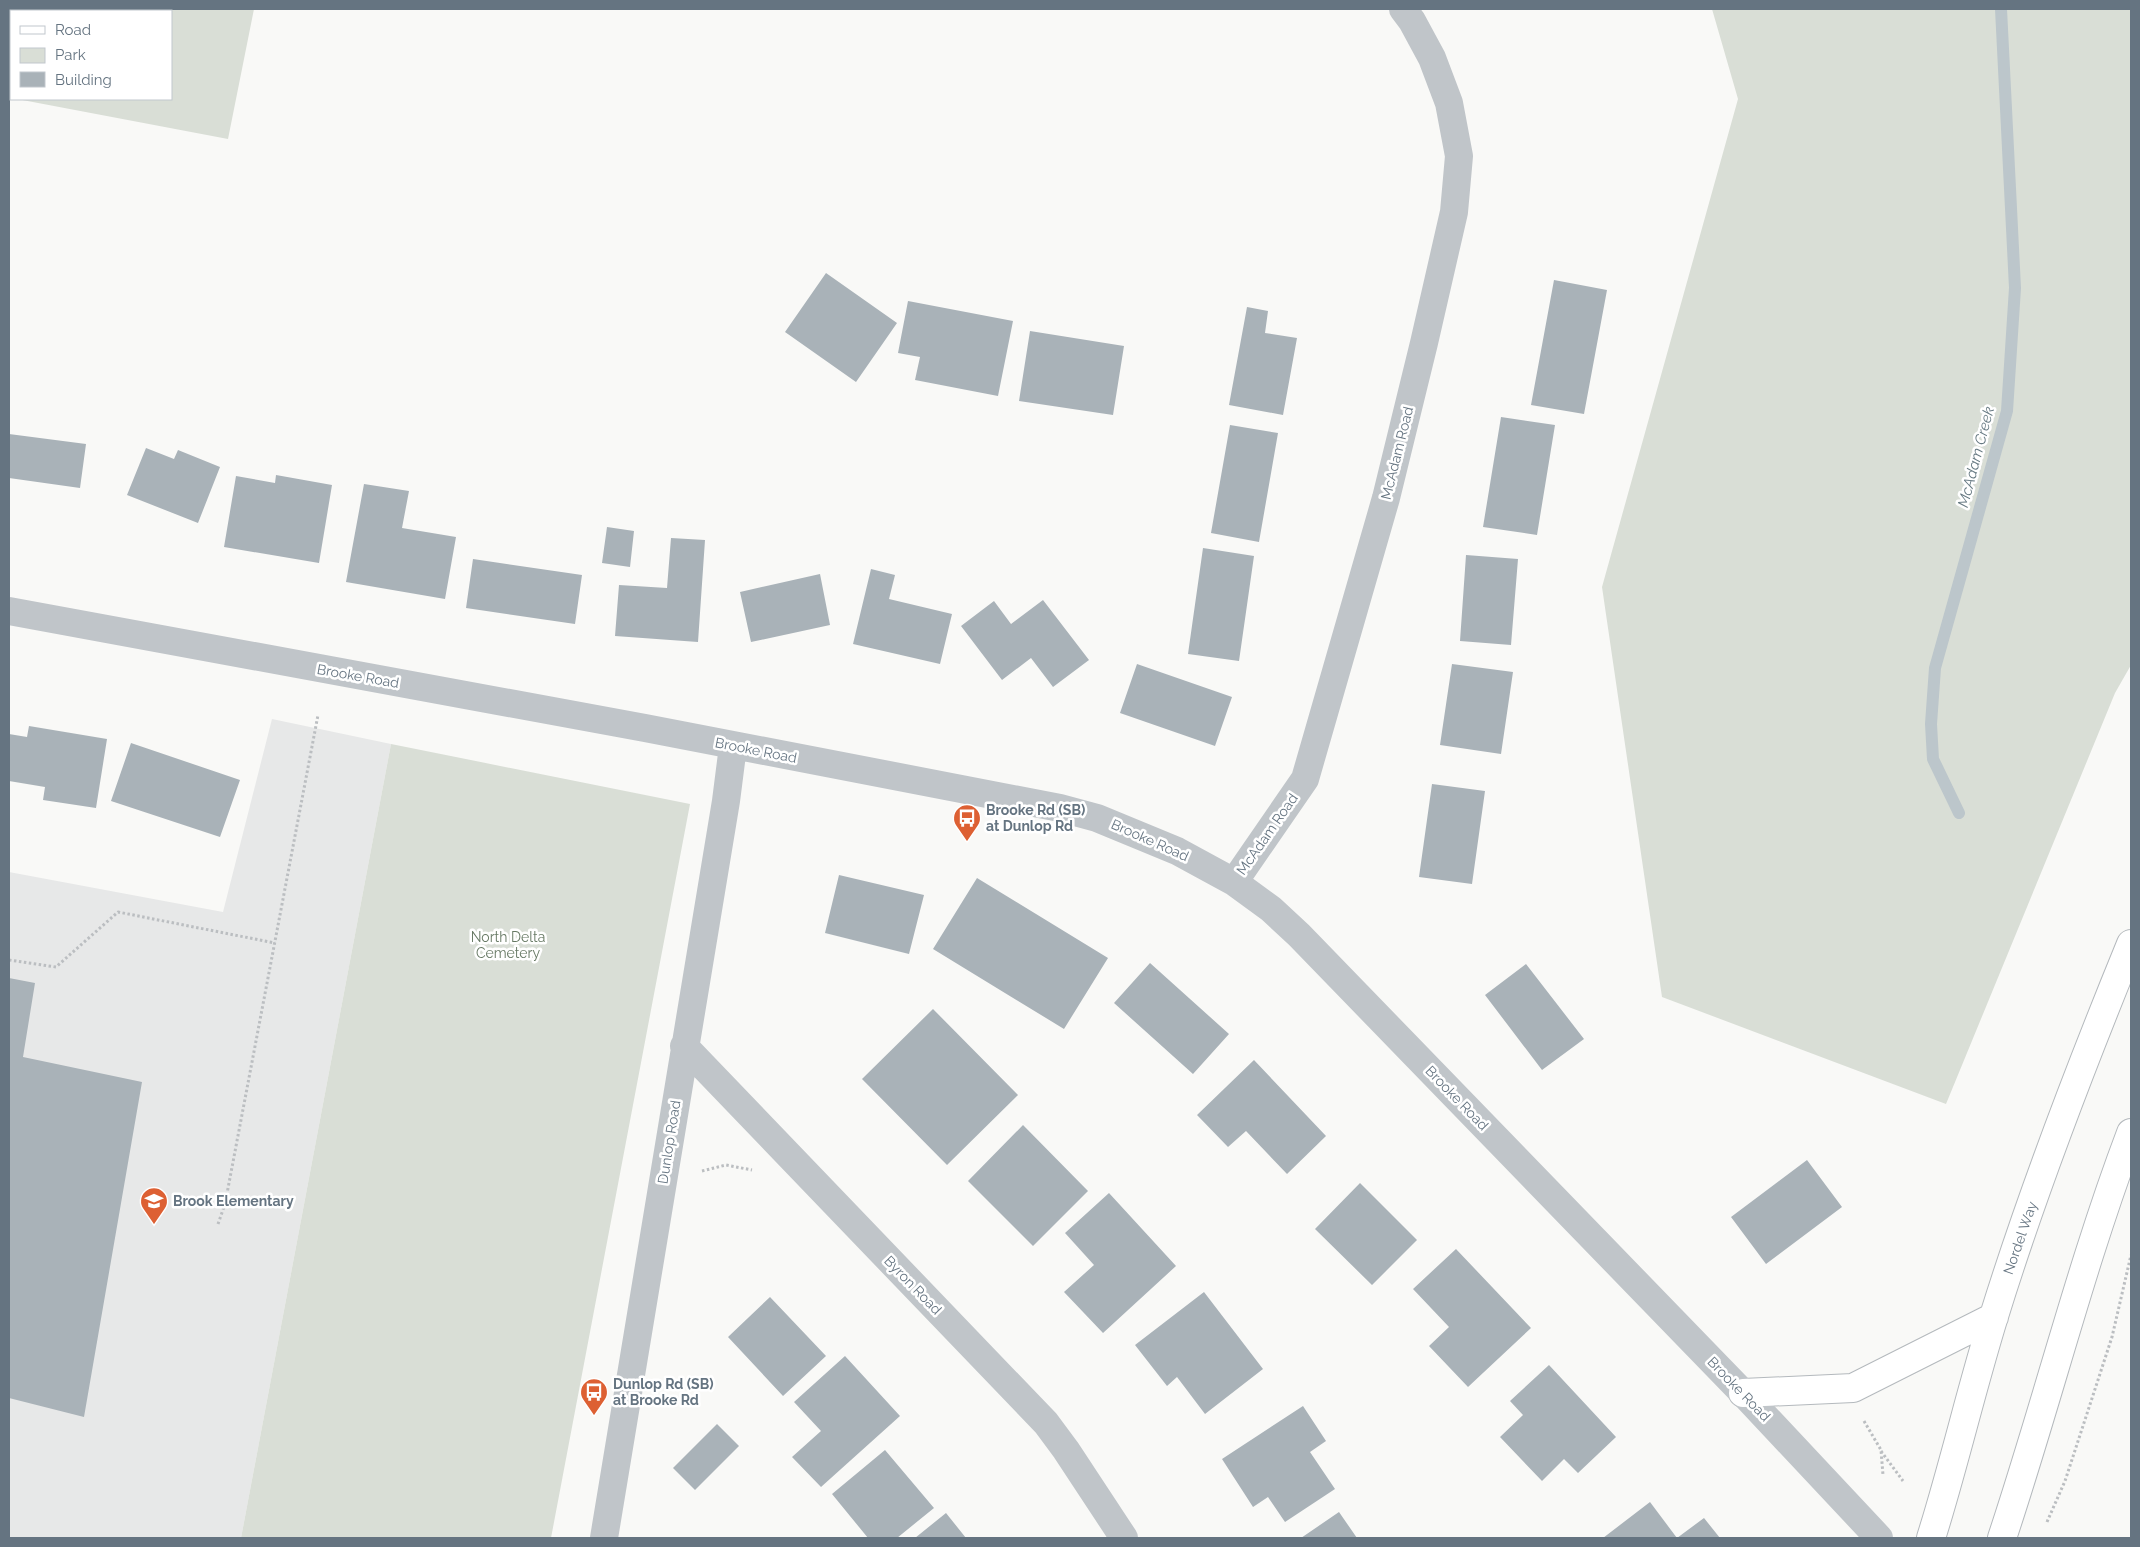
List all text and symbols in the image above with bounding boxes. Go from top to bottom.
legend [10,10,172,100]
text: Road [55,21,91,39]
text: Park [55,46,86,64]
text: Building [55,71,112,89]
street label: McAdam Road [1378,405,1416,501]
water label: McAdam Creek [1954,405,1998,509]
street label: Brooke Road [316,661,400,691]
street label: Brooke Road [714,734,798,766]
street label: McAdam Road [1233,790,1301,878]
place label: Brooke Rd (SB) at Dunlop Rd [986,802,1085,834]
bus stop icon: Brooke Rd (SB) at Dunlop Rd [952,803,982,842]
street label: Brooke Road [1109,816,1191,864]
park label: North Delta Cemetery [471,929,545,961]
street label: Brooke Road [1422,1063,1492,1133]
street label: Dunlop Road [654,1099,684,1185]
school or university icon: Brook Elementary [139,1186,169,1225]
place label: Brook Elementary [173,1193,294,1209]
street label: Nordel Way [2000,1199,2040,1277]
street label: Byron Road [881,1252,945,1318]
street label: Brooke Road [1704,1354,1774,1424]
place label: Dunlop Rd (SB) at Brooke Rd [613,1376,714,1408]
bus stop icon: Dunlop Rd (SB) at Brooke Rd [579,1377,609,1416]

